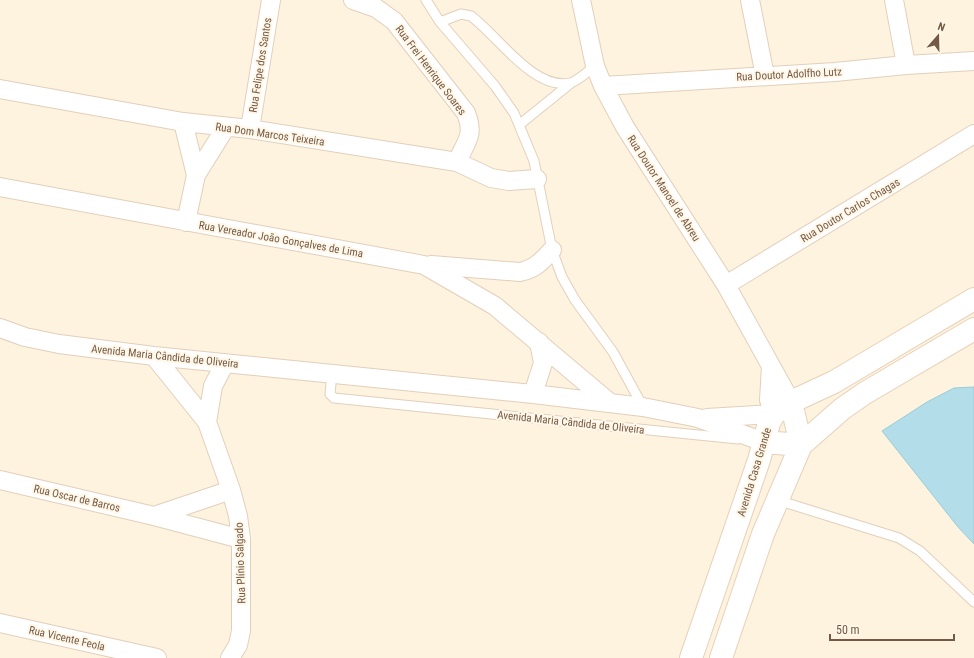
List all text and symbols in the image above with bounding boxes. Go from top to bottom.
north arrow [918,16,958,56]
street label: Rua Felipe dos Santos [247,17,274,113]
text: N [936,20,947,34]
street label: Rua Frei Henrique Soares [393,23,469,118]
street label: Rua Doutor Adolfho Lutz [736,65,842,84]
street label: Rua Dom Marcos Teixeira [215,120,325,149]
street label: Rua Doutor Manoel de Abreu [624,133,703,244]
street label: Rua Doutor Carlos Chagas [798,176,902,245]
street label: Rua Vereador João Gonçalves de Lima [198,219,364,260]
street label: Avenida Maria Cândida de Oliveira [91,342,239,371]
street label: Avenida Maria Cândida de Oliveira [497,408,645,437]
street label: Avenida Casa Grande [735,426,774,518]
street label: Rua Oscar de Barros [32,482,121,515]
street label: Rua Plínio Salgado [233,522,248,604]
scale bar [830,616,954,642]
street label: Rua Vicente Feola [28,623,106,654]
text: 50 m [836,623,860,637]

